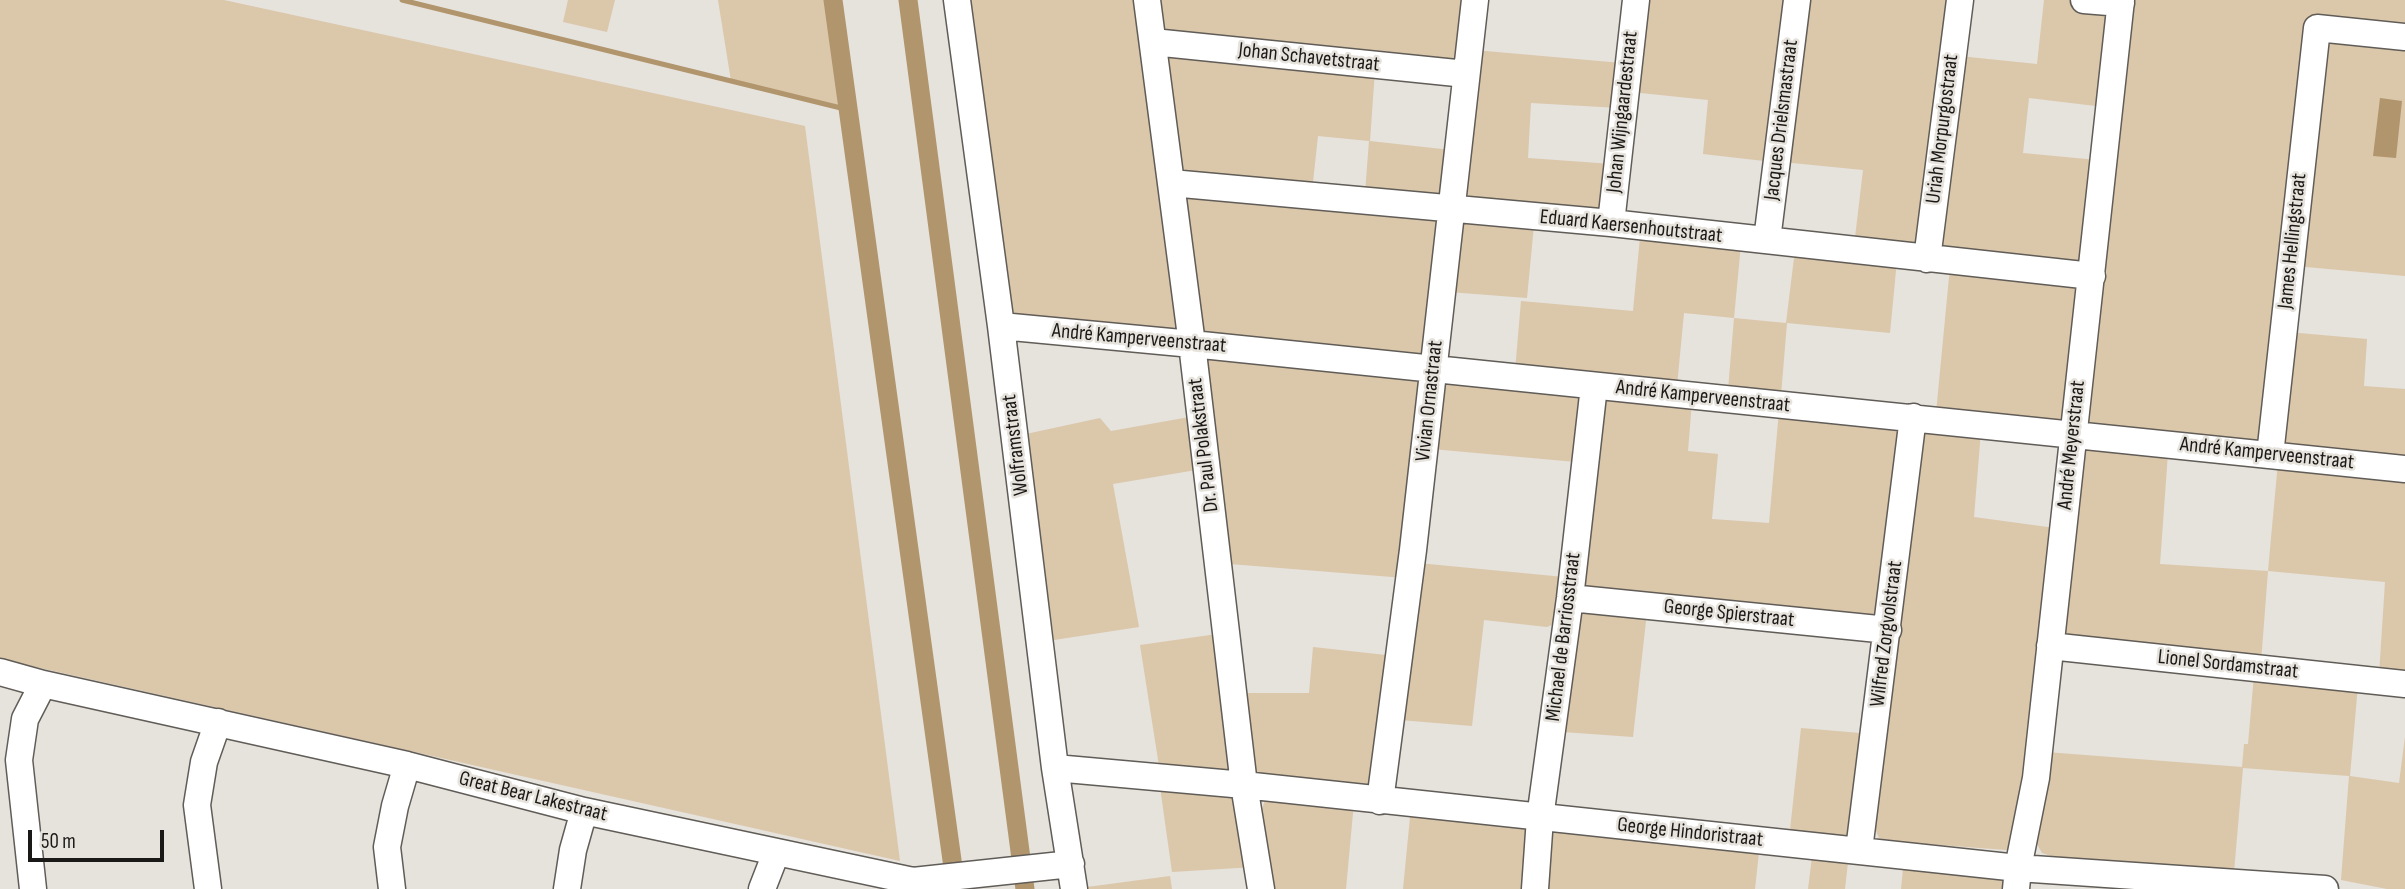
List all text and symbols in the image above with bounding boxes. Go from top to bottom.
street label: Johan Wijngaardestraat [1602,30,1644,194]
street label: Johan Schavetstraat [1237,38,1381,78]
street label: Jacques Drielsmastraat [1760,38,1804,202]
street label: Uriah Morpurgostraat [1921,53,1965,205]
street label: James Hellingstraat [2273,172,2313,310]
street label: Eduard Kaersenhoutstraat [1538,205,1724,249]
street label: André Kamperveenstraat [1051,319,1227,359]
street label: Vivian Ornastraat [1411,339,1449,463]
street label: André Kamperveenstraat [1615,375,1791,419]
street label: Dr. Paul Polakstraat [1183,377,1225,513]
street label: André Meyerstraat [2053,379,2091,511]
street label: Wolframstraat [997,393,1035,497]
street label: André Kamperveenstraat [2179,432,2355,476]
street label: Michael de Barriosstraat [1541,551,1587,723]
street label: Wilfred Zorgvolstraat [1866,559,1908,709]
street label: George Spierstraat [1662,595,1796,633]
street label: Lionel Sordamstraat [2157,645,2299,685]
street label: Great Bear Lakestraat [456,766,610,828]
street label: George Hindoristraat [1616,813,1764,853]
scale bar [32,816,168,860]
text: 50 m [41,829,76,854]

